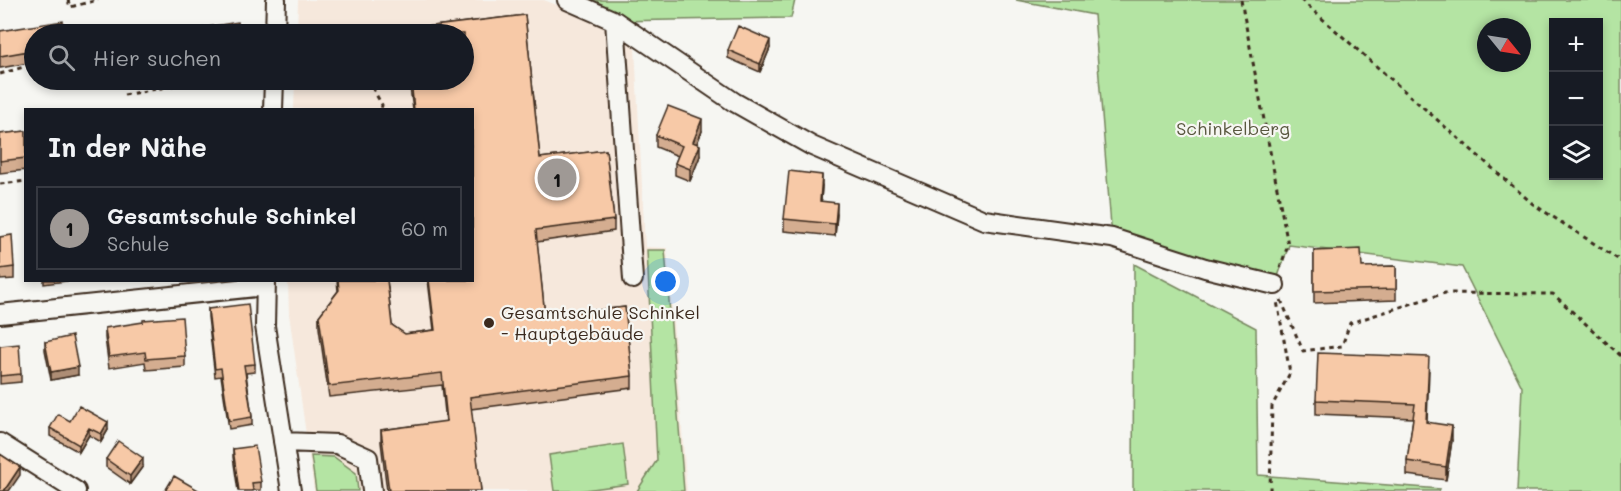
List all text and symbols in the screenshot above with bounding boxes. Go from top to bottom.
north arrow [1477,18,1531,72]
map controls [1549,18,1603,180]
button: + [1549,18,1603,72]
search box [24,24,474,90]
icon: search [45,41,78,74]
text: Hier suchen [93,43,221,72]
button: − [1549,72,1603,126]
park label: Schinkelberg [1176,116,1290,140]
button: layers [1549,126,1603,180]
text: In der Nähe [48,130,207,164]
pin: 1 [538,156,576,201]
text: Gesamtschule Schinkel [107,201,356,230]
text: 1 [65,215,74,241]
text: 60 m [401,215,448,241]
text: Schule [107,230,170,256]
your location [651,267,680,296]
place label: Gesamtschule Schinkel - Hauptgebäude [501,300,700,345]
marker: Gesamtschule Schinkel - Hauptgebäude [482,316,496,330]

